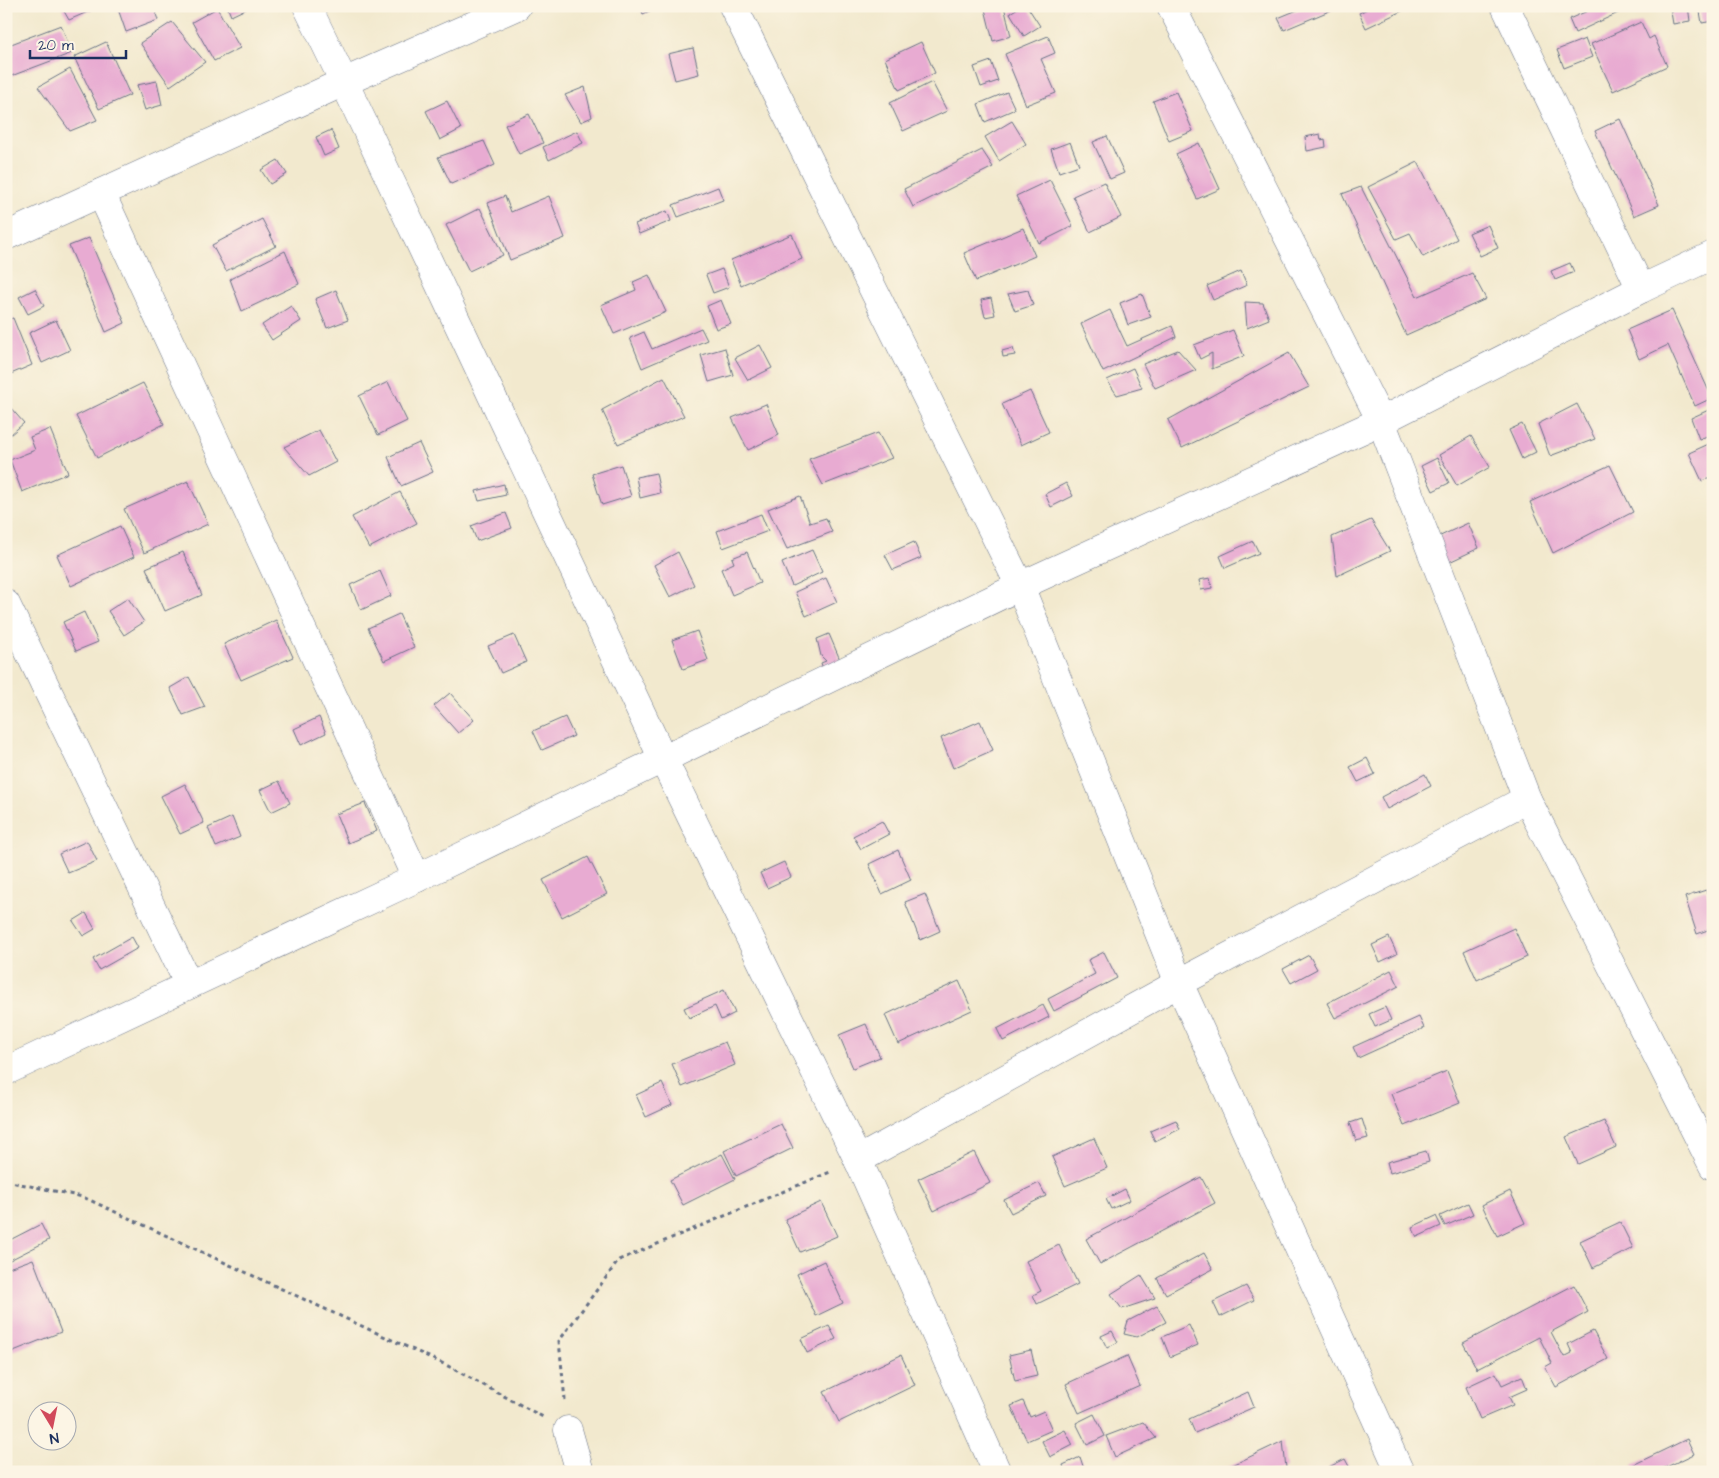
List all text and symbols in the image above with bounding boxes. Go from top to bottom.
scale bar [30,28,126,60]
text: 20 m [38,35,74,56]
north arrow [28,1400,78,1450]
text: N [48,1427,60,1448]

